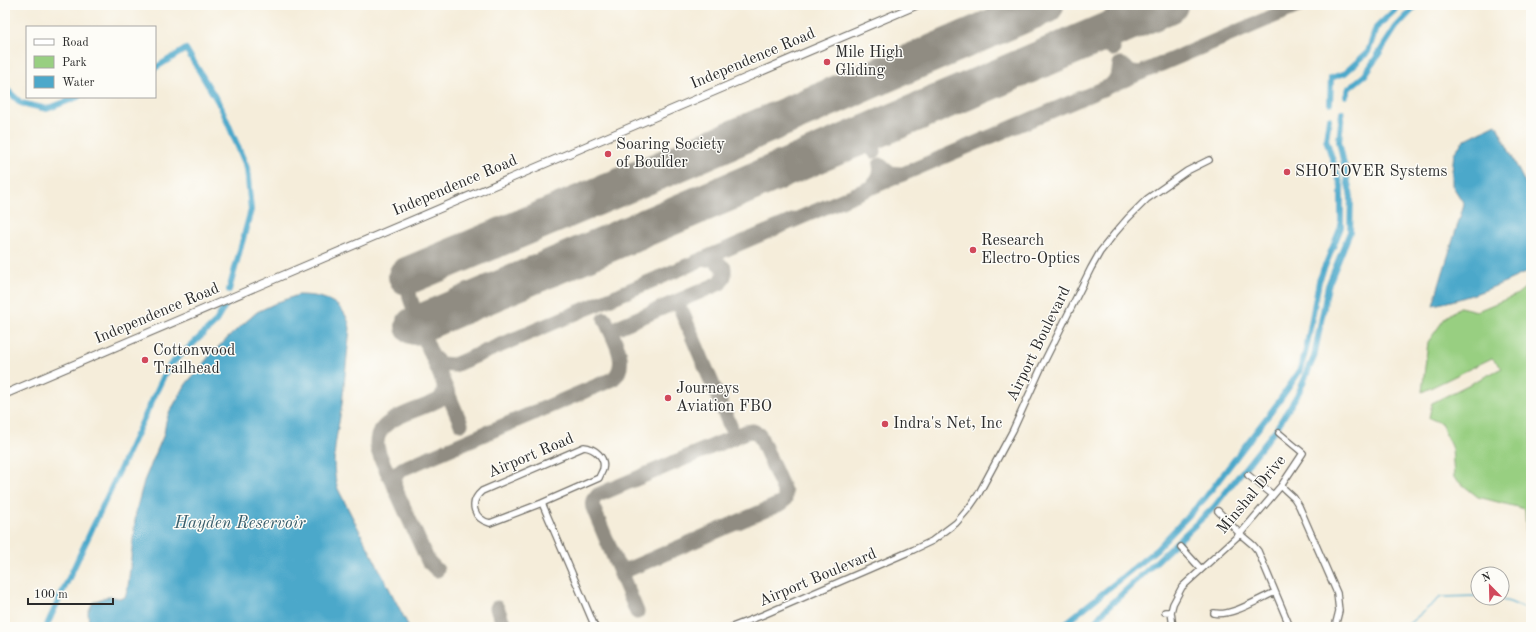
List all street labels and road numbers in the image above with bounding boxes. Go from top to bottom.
street label: Independence Road [688,26,818,92]
street label: Independence Road [390,153,520,219]
street label: Independence Road [92,281,222,347]
street label: Airport Boulevard [1004,284,1074,404]
street label: Airport Road [486,431,576,481]
street label: Minshal Drive [1215,453,1289,537]
street label: Airport Boulevard [757,546,879,610]

